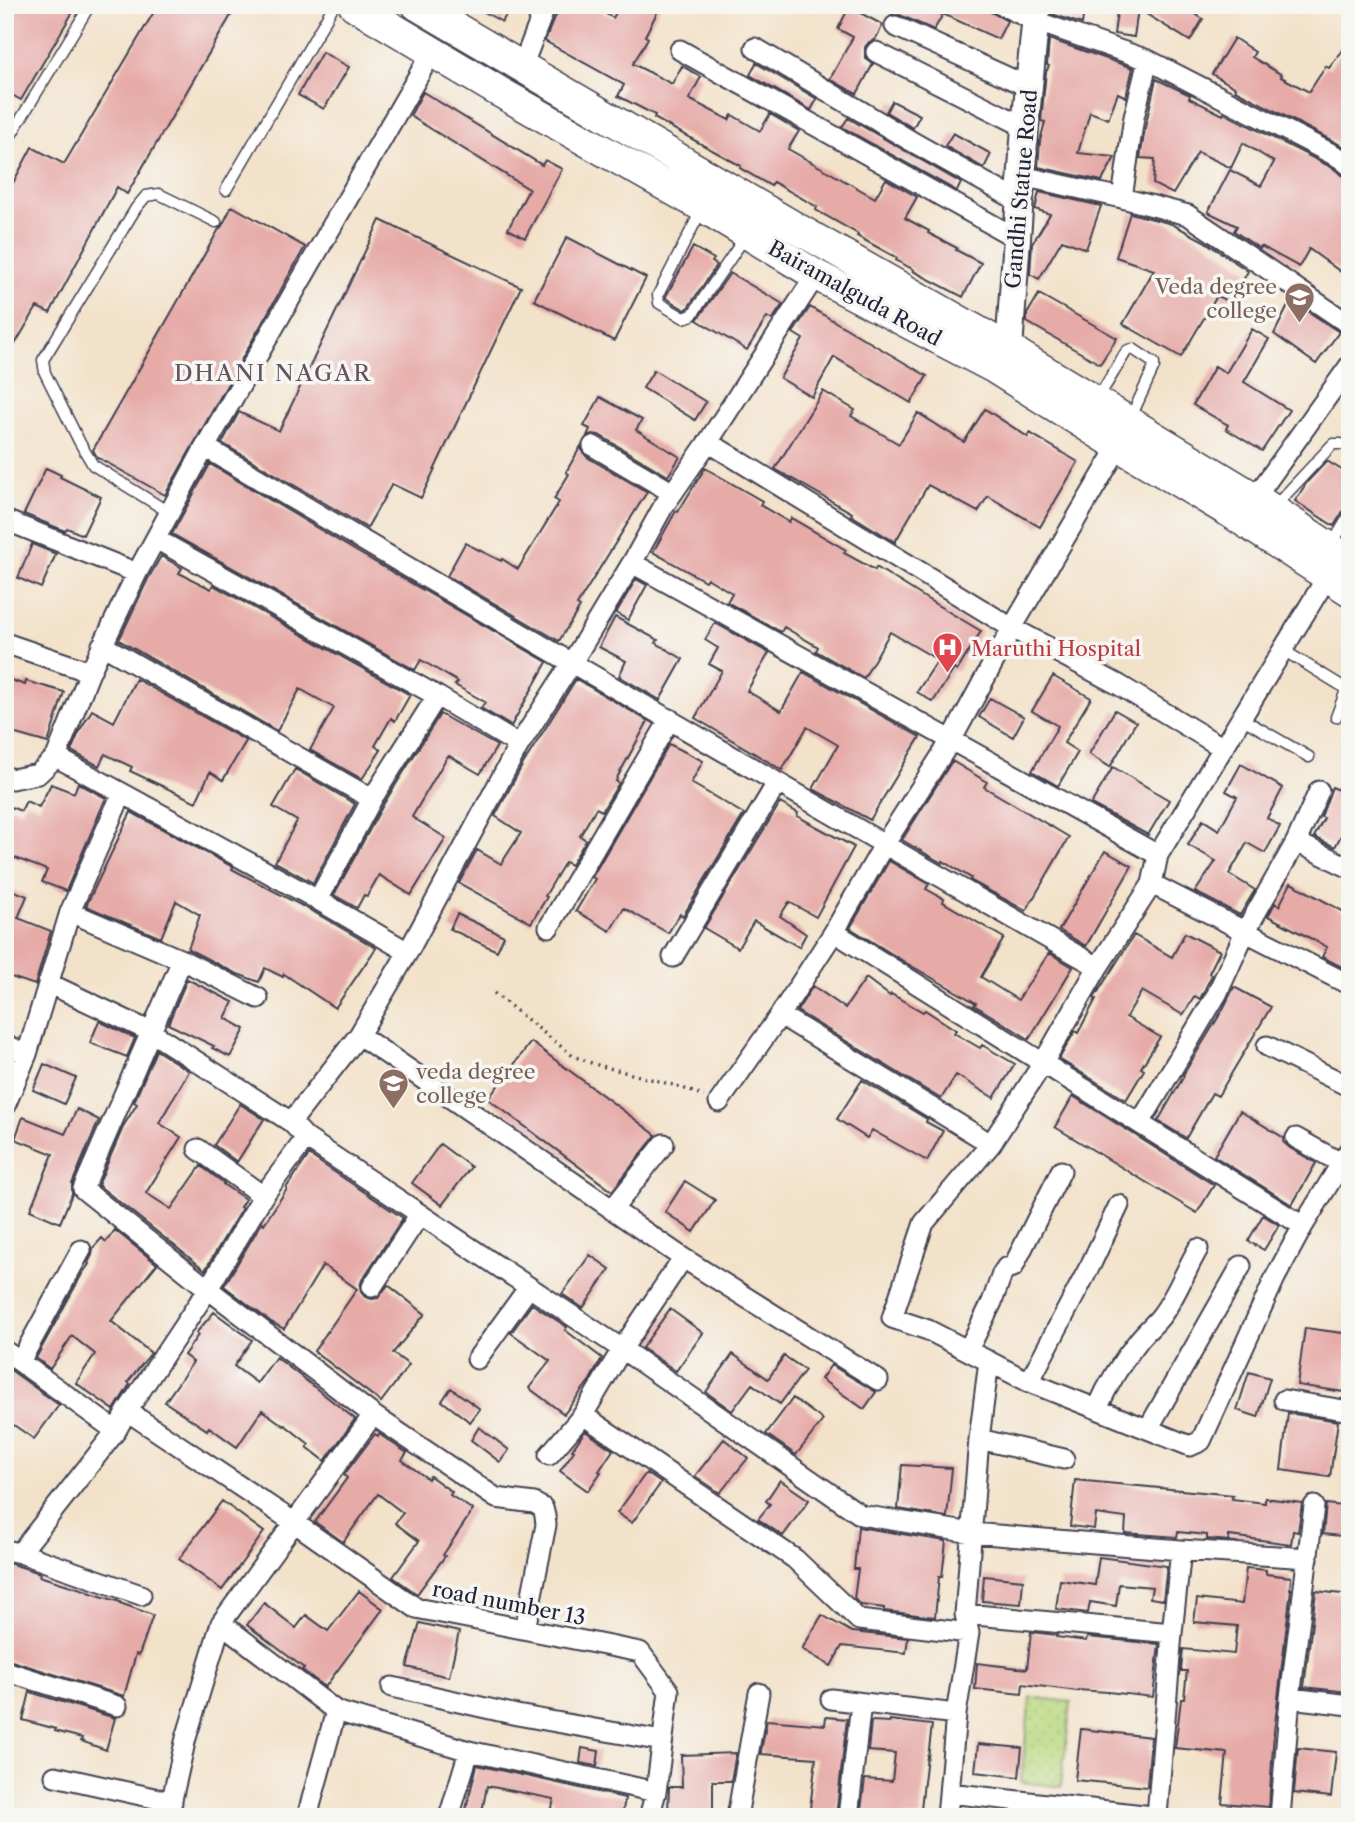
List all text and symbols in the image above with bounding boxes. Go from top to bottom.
street label: Gandhi Statue Road [1000,88,1042,290]
street label: Bairamalguda Road [764,235,946,351]
place label: Veda degree college [1154,274,1277,323]
school or university icon: Veda degree college [1283,281,1317,325]
district label: DHANI NAGAR [174,359,372,387]
hospital icon: Maruthi Hospital [931,631,965,675]
place label: Maruthi Hospital [971,636,1141,661]
place label: veda degree college [415,1059,535,1108]
school or university icon: veda degree college [376,1066,410,1110]
street label: road number 13 [430,1576,588,1630]

